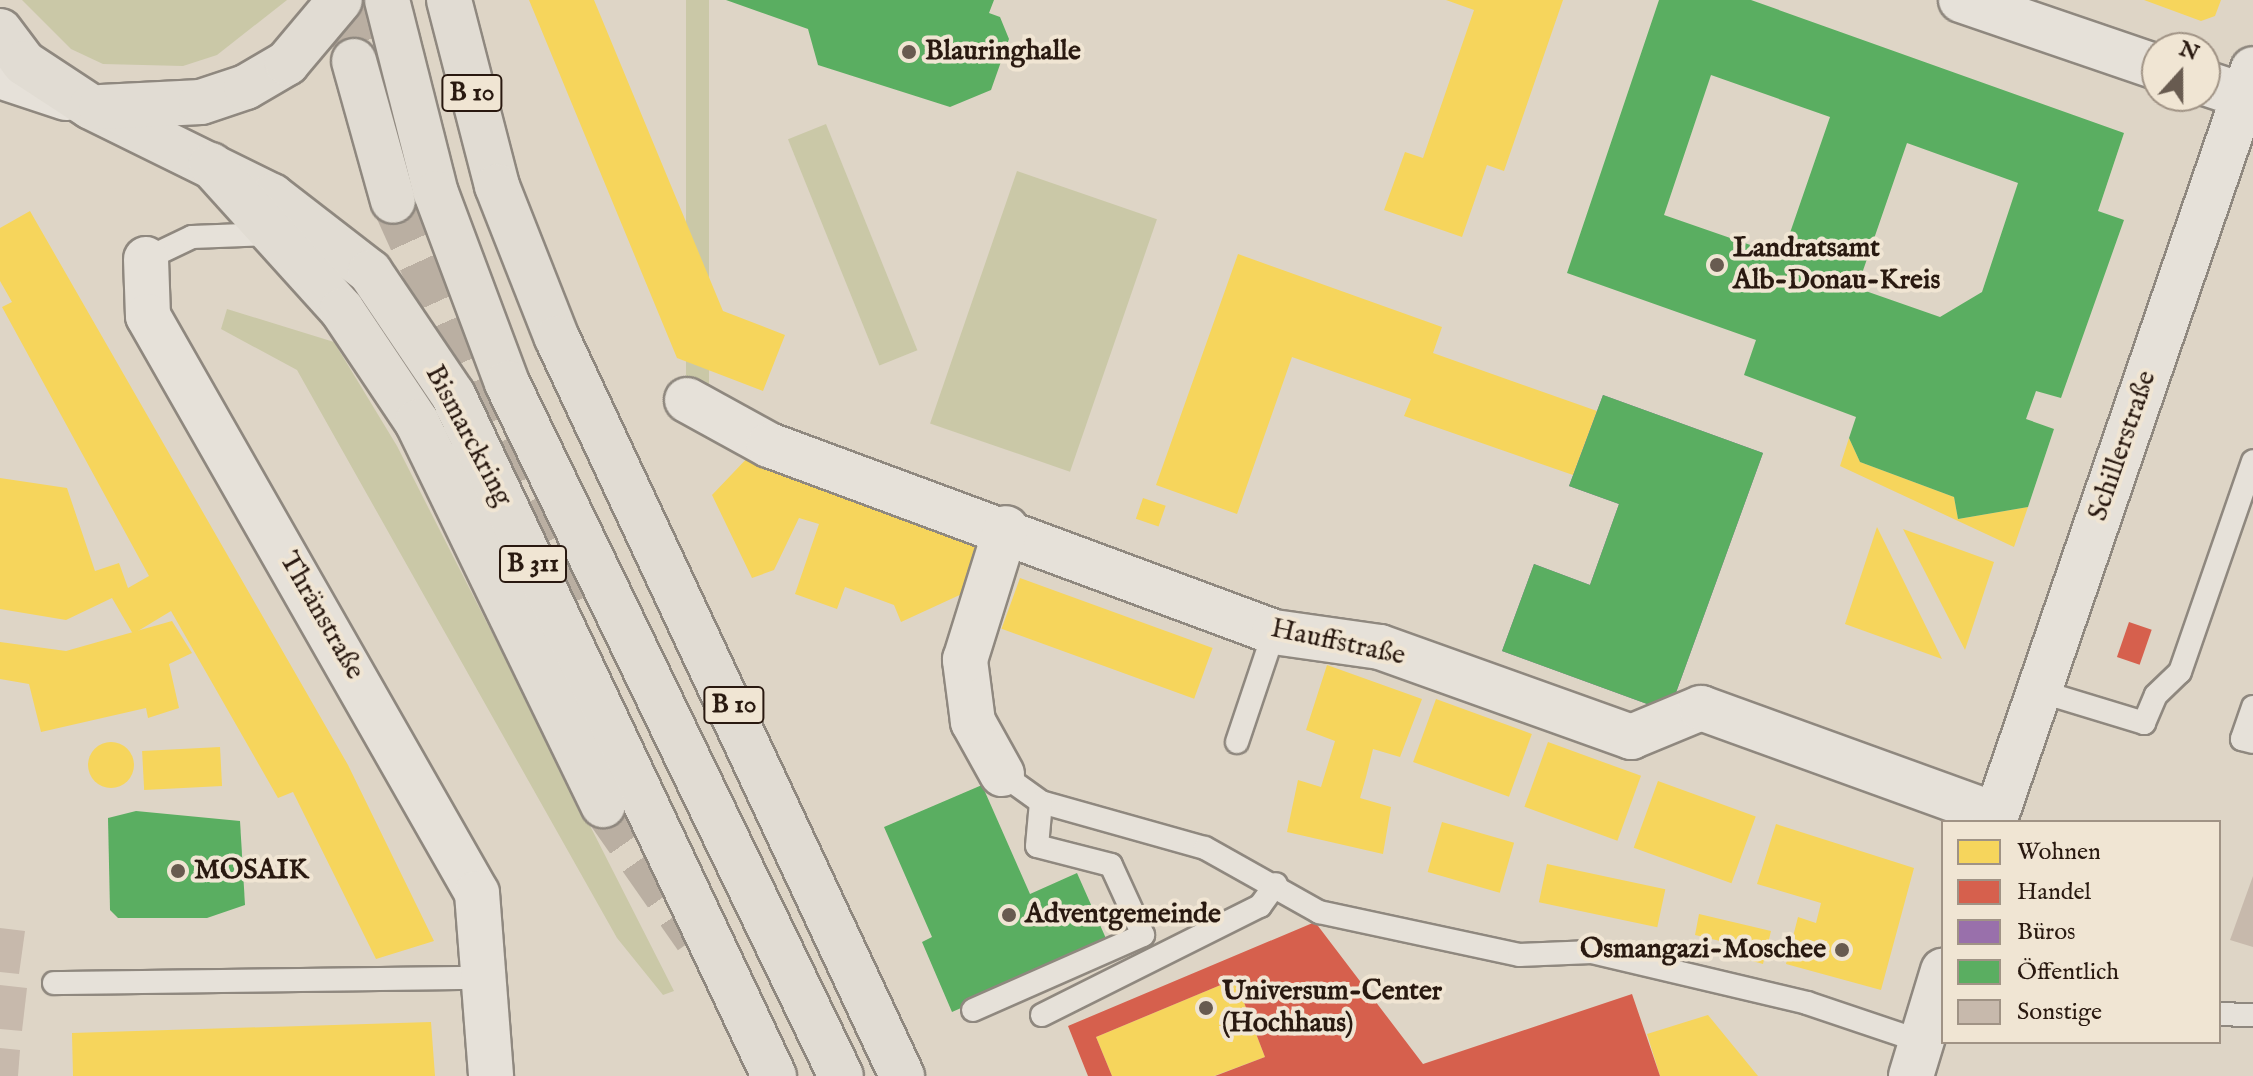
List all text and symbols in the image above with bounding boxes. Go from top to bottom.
north arrow [2141,32,2221,112]
place label: Blauringhalle [925,35,1081,69]
text: N [2175,35,2203,68]
marker: Blauringhalle [900,43,918,61]
road number: B 10 [440,71,504,115]
place label: Landratsamt Alb-Donau-Kreis [1733,232,1940,298]
marker: Landratsamt Alb-Donau-Kreis [1708,256,1726,274]
street label: Bismarckring [417,360,519,512]
street label: Schillerstraße [2082,367,2164,525]
road number: B 311 [499,542,567,586]
street label: Thränstraße [271,546,371,686]
street label: Hauffstraße [1268,612,1408,674]
road number: B 10 [702,683,766,727]
legend [1941,820,2221,1044]
text: Wohnen [2017,837,2101,868]
place label: MOSAIK [194,854,309,888]
marker: MOSAIK [169,862,187,880]
text: Handel [2017,877,2091,908]
place label: Adventgemeinde [1025,898,1221,932]
marker: Adventgemeinde [1000,906,1018,924]
text: Büros [2017,917,2076,948]
place label: Osmangazi-Moschee [1580,933,1826,967]
marker: Osmangazi-Moschee [1833,941,1851,959]
text: Öffentlich [2017,957,2119,988]
place label: Universum-Center (Hochhaus) [1222,975,1442,1041]
text: Sonstige [2017,997,2102,1028]
marker: Universum-Center (Hochhaus) [1197,999,1215,1017]

